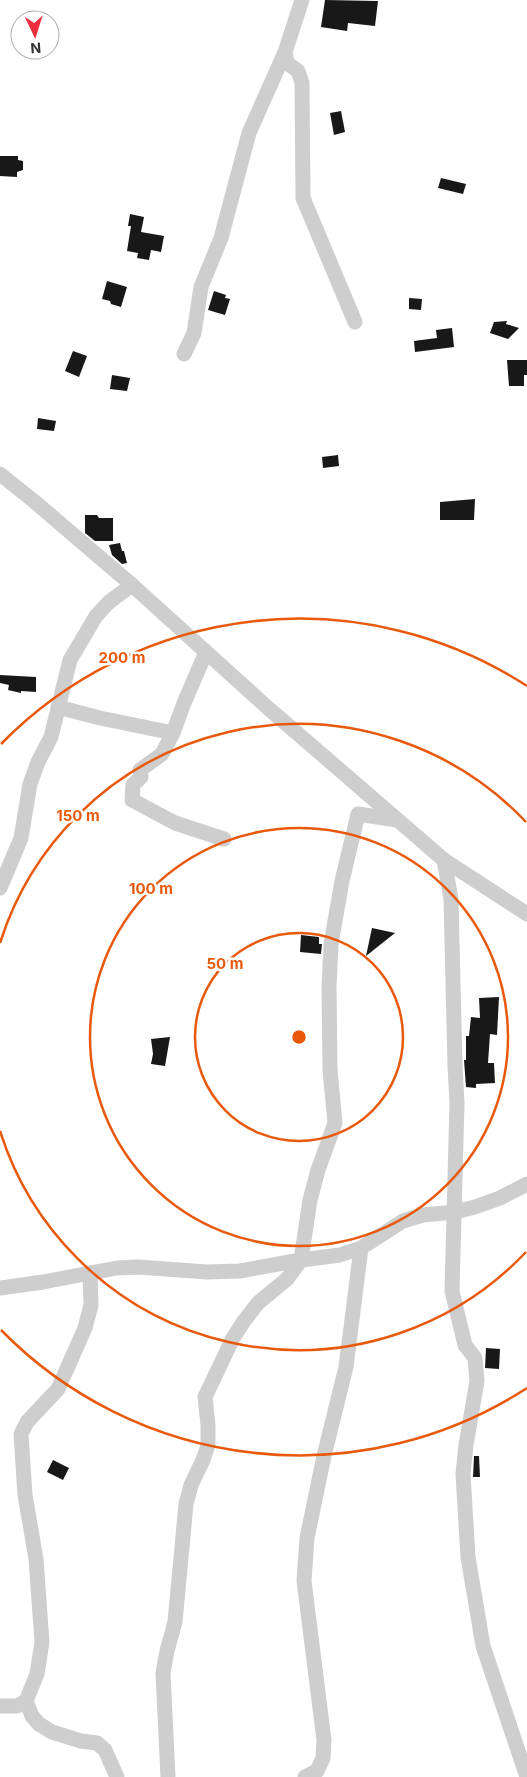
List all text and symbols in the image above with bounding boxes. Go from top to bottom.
north arrow [10,10,60,60]
text: N [30,40,42,57]
text: 200 m [99,648,145,667]
text: 150 m [56,806,100,825]
text: 100 m [129,879,173,898]
text: 50 m [207,954,243,973]
centre of rings [290,1028,308,1046]

